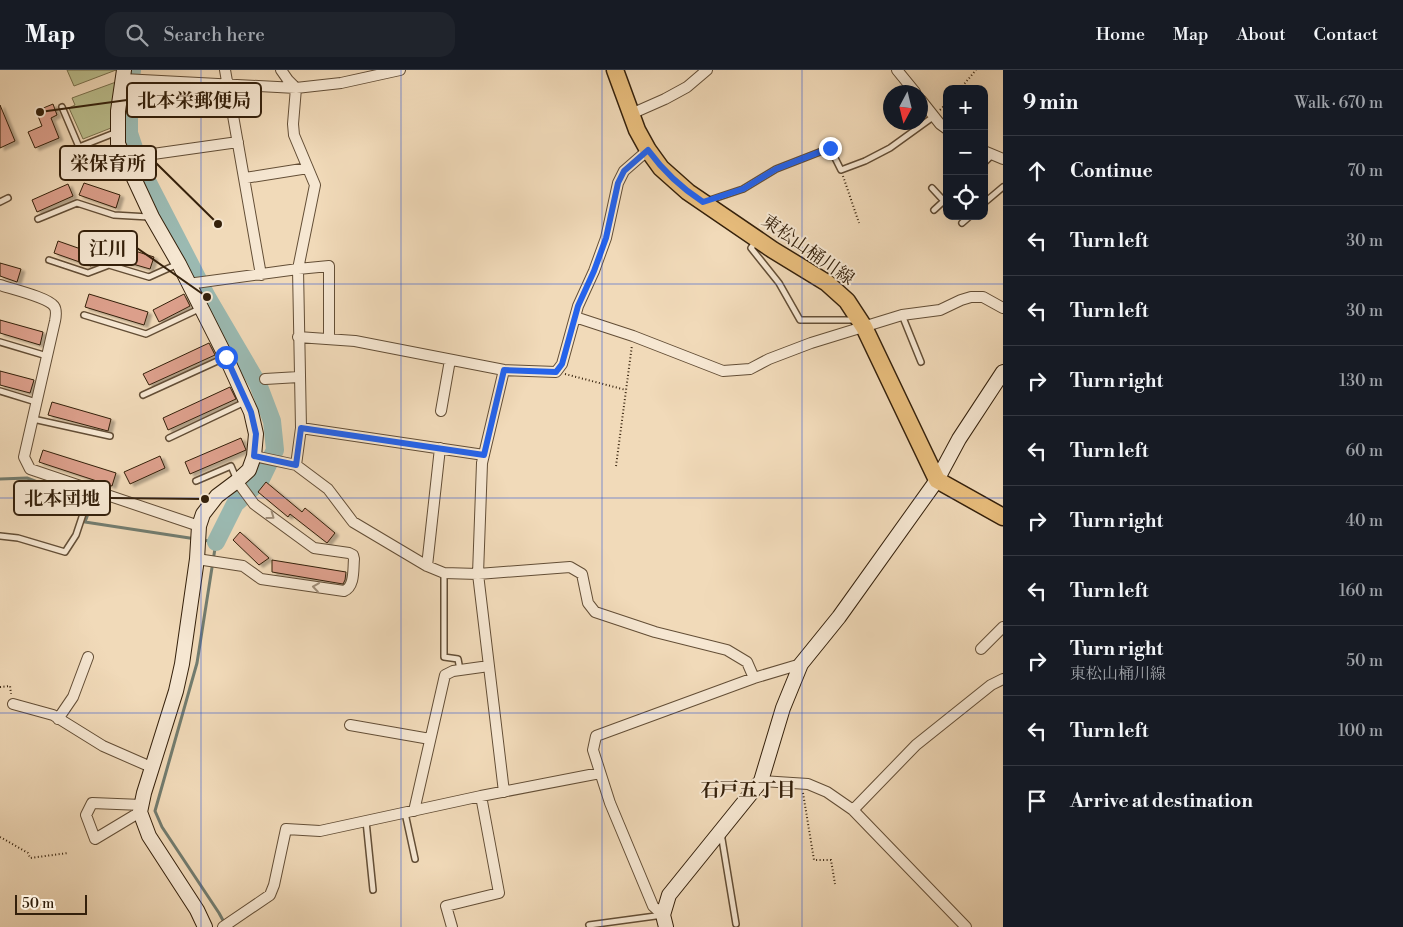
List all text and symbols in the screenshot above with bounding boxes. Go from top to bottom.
search box [105,12,455,57]
text: Map [25,20,75,50]
icon: search [123,21,151,49]
text: Search here [163,23,265,47]
text: Home [1096,23,1145,46]
text: Map [1173,23,1209,46]
text: About [1237,23,1286,46]
text: Contact [1314,23,1378,46]
callout: 北本栄郵便局 [127,83,261,117]
north arrow [883,85,928,130]
map controls [943,85,988,220]
button: + [943,85,988,130]
text: 北本栄郵便局 [137,89,251,113]
text: 9 min [1023,90,1078,116]
text: Walk · 670 m [1295,93,1383,113]
button: − [943,130,988,175]
route end [819,137,842,160]
callout: 栄保育所 [60,146,156,180]
text: 栄保育所 [70,152,146,176]
icon: ahead [1023,157,1051,185]
text: Continue [1070,159,1153,183]
text: 70 m [1347,161,1383,181]
button: locate [943,175,988,220]
street label: 東松山桶川線 [757,210,859,290]
icon: left [1023,227,1051,255]
text: Turn left [1070,229,1149,253]
callout: 江川 [79,231,137,265]
text: 30 m [1346,231,1383,251]
text: 江川 [89,237,127,261]
icon: left [1023,297,1051,325]
text: Turn left [1070,299,1149,323]
text: 30 m [1346,301,1383,321]
route start [215,346,238,369]
icon: right [1023,367,1051,395]
text: Turn right [1070,369,1163,393]
text: 130 m [1339,371,1383,391]
icon: left [1023,437,1051,465]
text: Turn left [1070,439,1149,463]
text: 60 m [1345,441,1383,461]
callout: 北本団地 [14,481,110,515]
text: 北本団地 [24,487,100,511]
icon: right [1023,507,1051,535]
text: Turn right [1070,509,1163,533]
one-way arrow [265,510,275,519]
text: 40 m [1346,511,1383,531]
icon: left [1023,577,1051,605]
text: Turn left [1070,579,1149,603]
text: 160 m [1339,581,1383,601]
one-way arrow [312,582,320,593]
text: Turn right [1070,637,1163,661]
icon: right [1023,647,1051,675]
text: 50 m [1346,651,1383,671]
text: 東松山桶川線 [1070,664,1166,684]
icon: left [1023,717,1051,745]
text: Turn left [1070,719,1149,743]
text: 100 m [1338,721,1383,741]
district label: 石戸五丁目 [700,778,796,802]
icon: arrive [1023,787,1051,815]
text: Arrive at destination [1070,789,1253,813]
scale bar [15,892,88,915]
text: 50 m [22,895,54,913]

